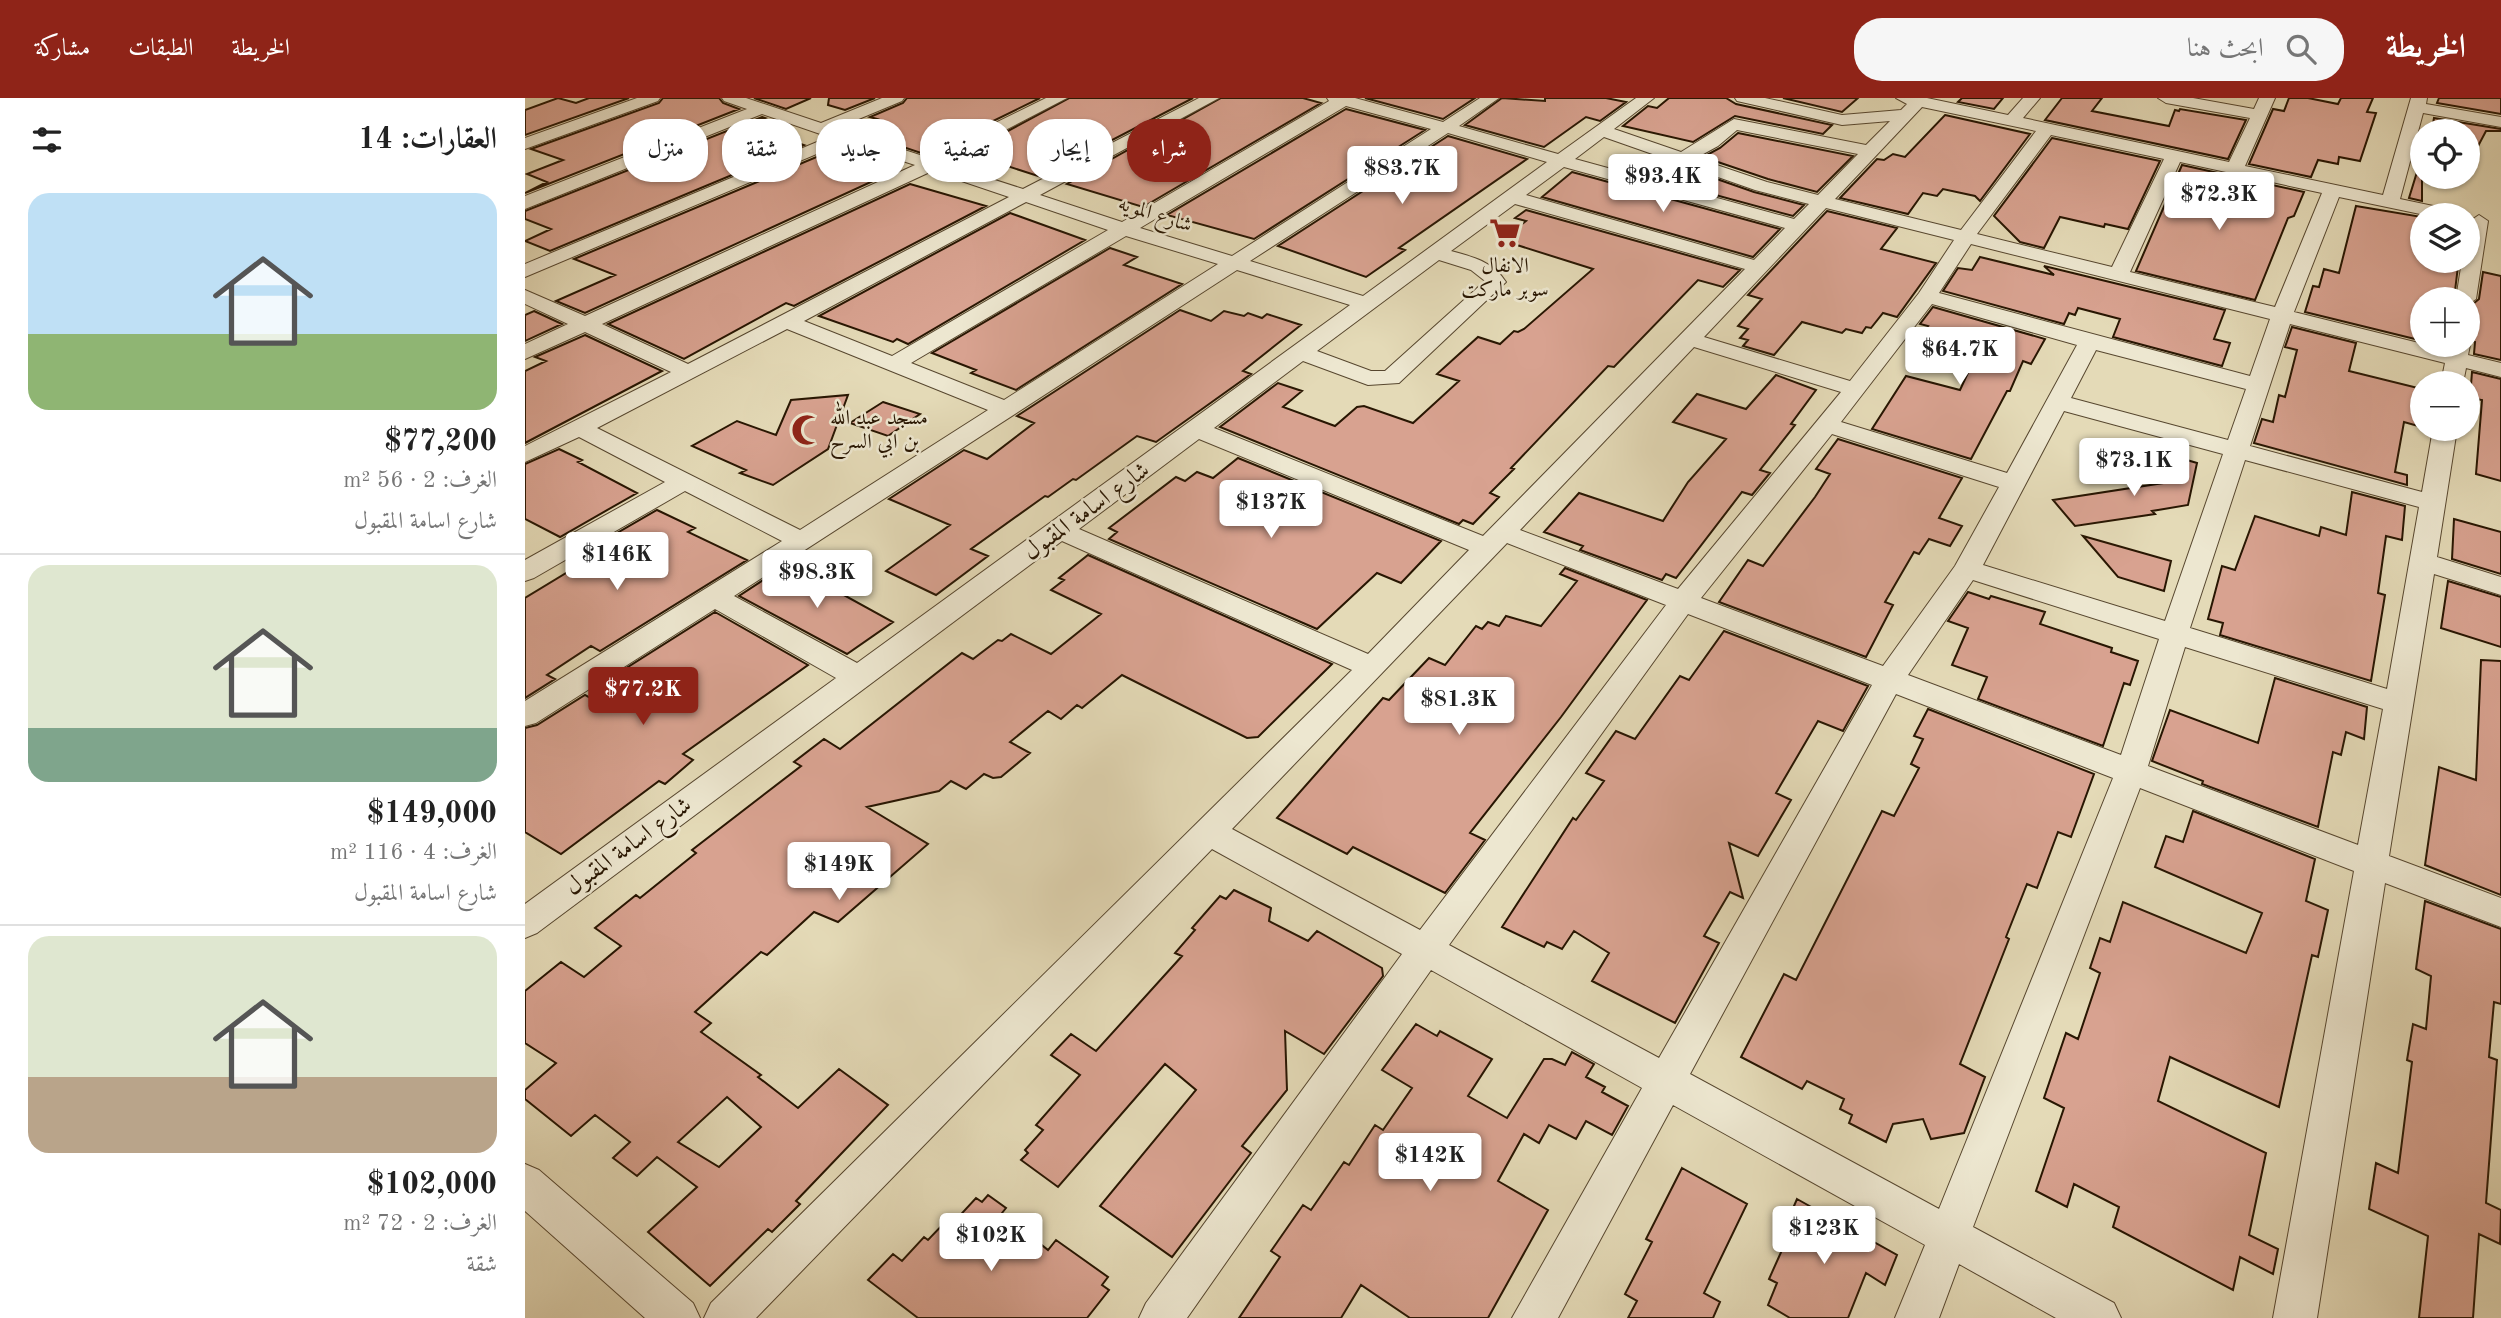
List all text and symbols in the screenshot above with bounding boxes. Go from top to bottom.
search box [1854,18,2344,81]
icon: search [2282,30,2320,68]
text: الخريطة [2386,32,2466,65]
text: ابحث هنا [2187,36,2264,62]
text: مشاركة [35,37,90,61]
text: الطبقات [128,37,194,61]
text: الخريطة [232,37,290,61]
chip: منزل [623,119,708,182]
chip: شقة [722,119,802,182]
chip: جديد [816,119,906,182]
chip: تصفية [920,119,1013,182]
chip: إيجار [1027,119,1113,182]
chip: شراء [1127,119,1211,182]
map controls [2410,119,2480,441]
button: locate [2410,119,2480,189]
icon: filters [28,121,66,159]
text: العقارات: 14 [358,125,497,155]
pin: $83.7K [1345,146,1459,206]
pin: $93.4K [1606,155,1720,214]
text: $83.7K [1363,157,1441,180]
text: $93.4K [1624,165,1702,188]
pin: $72.3K [2162,172,2276,232]
text: $72.3K [2180,183,2258,206]
street label: شارع المويه [1114,193,1194,242]
button: layers [2410,203,2480,273]
supermarket icon: الانفال سوبر ماركت [1488,216,1522,250]
icon: home [200,238,326,364]
place label: الانفال سوبر ماركت [1461,256,1549,302]
button: + [2410,287,2480,357]
pin: $64.7K [1903,328,2017,387]
text: $64.7K [1921,338,1999,361]
button: − [2410,371,2480,441]
place label: مسجد عبد الله بن ابي السرح [830,400,928,460]
mosque icon: مسجد عبد الله بن ابي السرح [790,413,824,447]
text: $77,200 [384,427,497,457]
pin: $73.1K [2077,438,2191,498]
text: $73.1K [2095,449,2173,472]
street label: شارع اسامة المقبول [1020,458,1158,570]
text: الغرف: 2 · 56 m² [343,469,497,492]
pin: $137K [1222,480,1320,540]
text: $137K [1235,491,1307,514]
text: شارع اسامة المقبول [354,510,497,533]
pin: $146K [568,532,666,592]
text: $146K [581,543,653,566]
pin: $98.3K [760,550,874,610]
text: $98.3K [778,561,856,584]
icon: home [200,610,326,736]
pin: $77.2K [586,668,700,727]
text: $77.2K [604,678,682,701]
pin: $81.3K [1402,678,1516,737]
text: $81.3K [1420,688,1498,711]
street label: شارع اسامة المقبول [562,793,700,905]
text: $149,000 [367,799,497,829]
text: الغرف: 4 · 116 m² [330,841,497,864]
pin: $149K [790,842,888,902]
text: $149K [803,853,875,876]
text: شارع اسامة المقبول [354,882,497,905]
icon: home [200,981,326,1107]
pin: $142K [1381,1134,1479,1193]
text: $142K [1394,1144,1466,1167]
text: $102,000 [367,1170,497,1200]
pin: $123K [1775,1206,1873,1266]
text: الغرف: 2 · 72 m² [343,1212,497,1235]
pin: $102K [942,1214,1040,1273]
text: $123K [1788,1217,1860,1240]
text: $102K [955,1224,1027,1247]
text: شقة [467,1253,497,1276]

